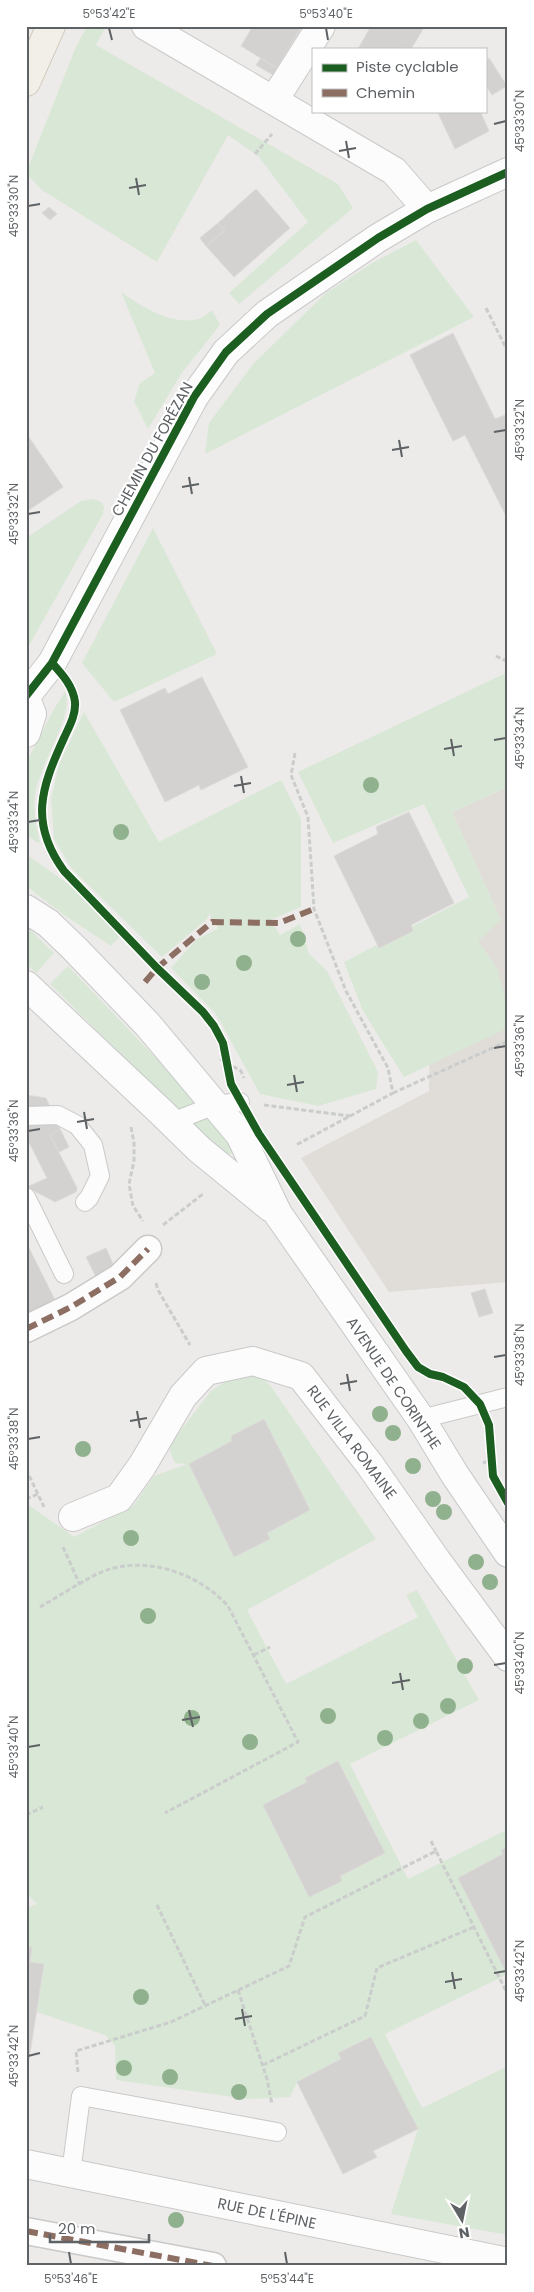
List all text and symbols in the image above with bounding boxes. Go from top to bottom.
text: 5°53'42"E [82,5,136,22]
text: 5°53'40"E [299,5,353,22]
legend [312,48,486,112]
text: Piste cyclable [356,56,459,77]
text: Chemin [356,82,415,103]
text: 45°33'30"N [511,90,528,152]
text: 45°33'30"N [5,175,22,237]
street label: CHEMIN DU FORÉZAN [106,378,198,520]
text: 45°33'32"N [511,399,528,461]
text: 45°33'32"N [5,483,22,545]
text: 45°33'34"N [511,707,528,769]
text: 45°33'34"N [5,791,22,853]
text: 45°33'36"N [511,1015,528,1077]
text: 45°33'36"N [5,1100,22,1162]
street label: AVENUE DE CORINTHE [342,1313,446,1453]
text: 45°33'38"N [511,1324,528,1386]
street label: RUE VILLA ROMAINE [302,1381,402,1503]
text: 45°33'38"N [5,1408,22,1470]
text: 45°33'40"N [511,1631,528,1695]
text: 45°33'40"N [5,1715,22,1779]
text: 45°33'42"N [511,1940,528,2002]
text: 45°33'42"N [5,2025,22,2087]
street label: RUE DE L'ÉPINE [216,2192,318,2234]
north arrow [436,2194,486,2244]
scale bar [50,2212,149,2244]
text: 20 m [58,2218,96,2239]
text: N [457,2222,471,2244]
text: 5°53'46"E [44,2270,98,2287]
text: 5°53'44"E [260,2270,314,2287]

